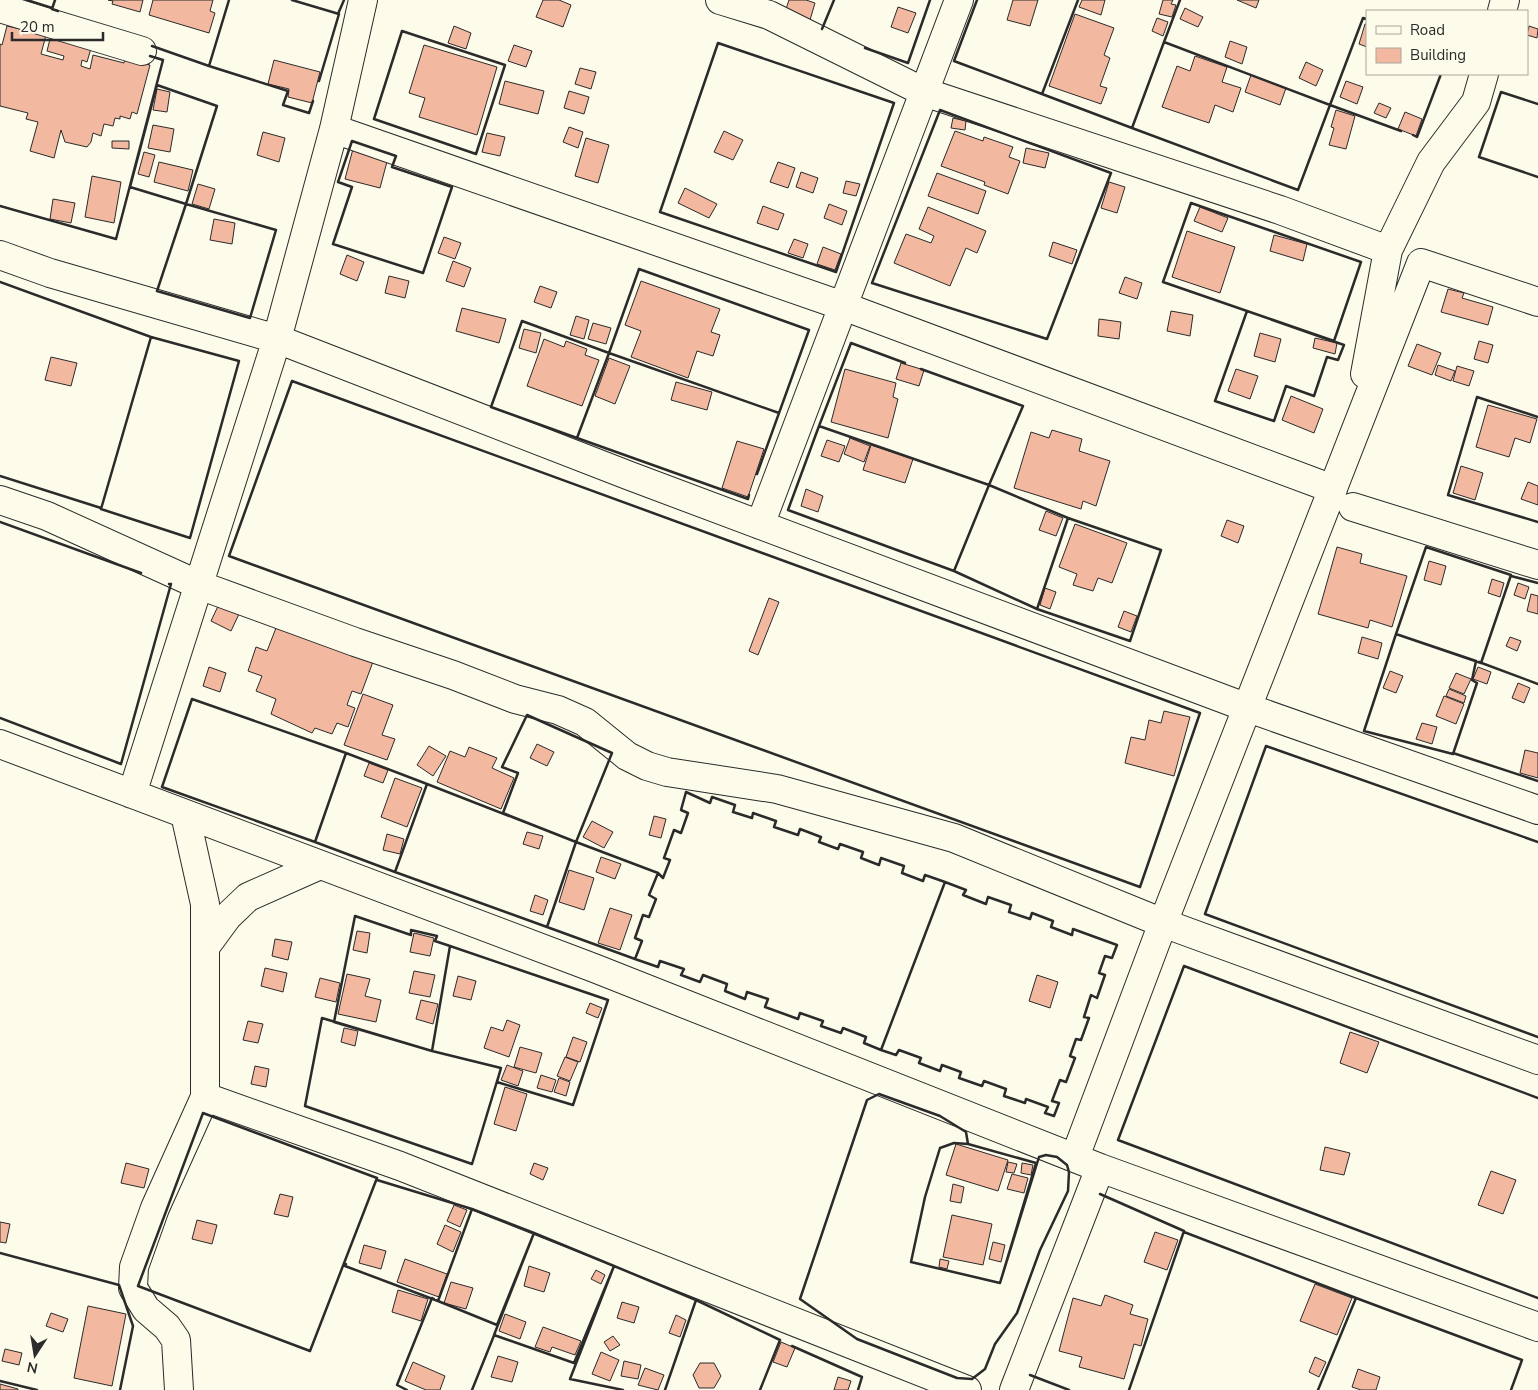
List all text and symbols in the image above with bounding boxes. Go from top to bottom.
scale bar [12,10,104,42]
legend [1366,10,1528,75]
text: 20 m [20,17,55,37]
text: Road [1410,20,1445,40]
text: Building [1410,45,1466,65]
north arrow [10,1330,60,1380]
text: N [25,1357,40,1378]

